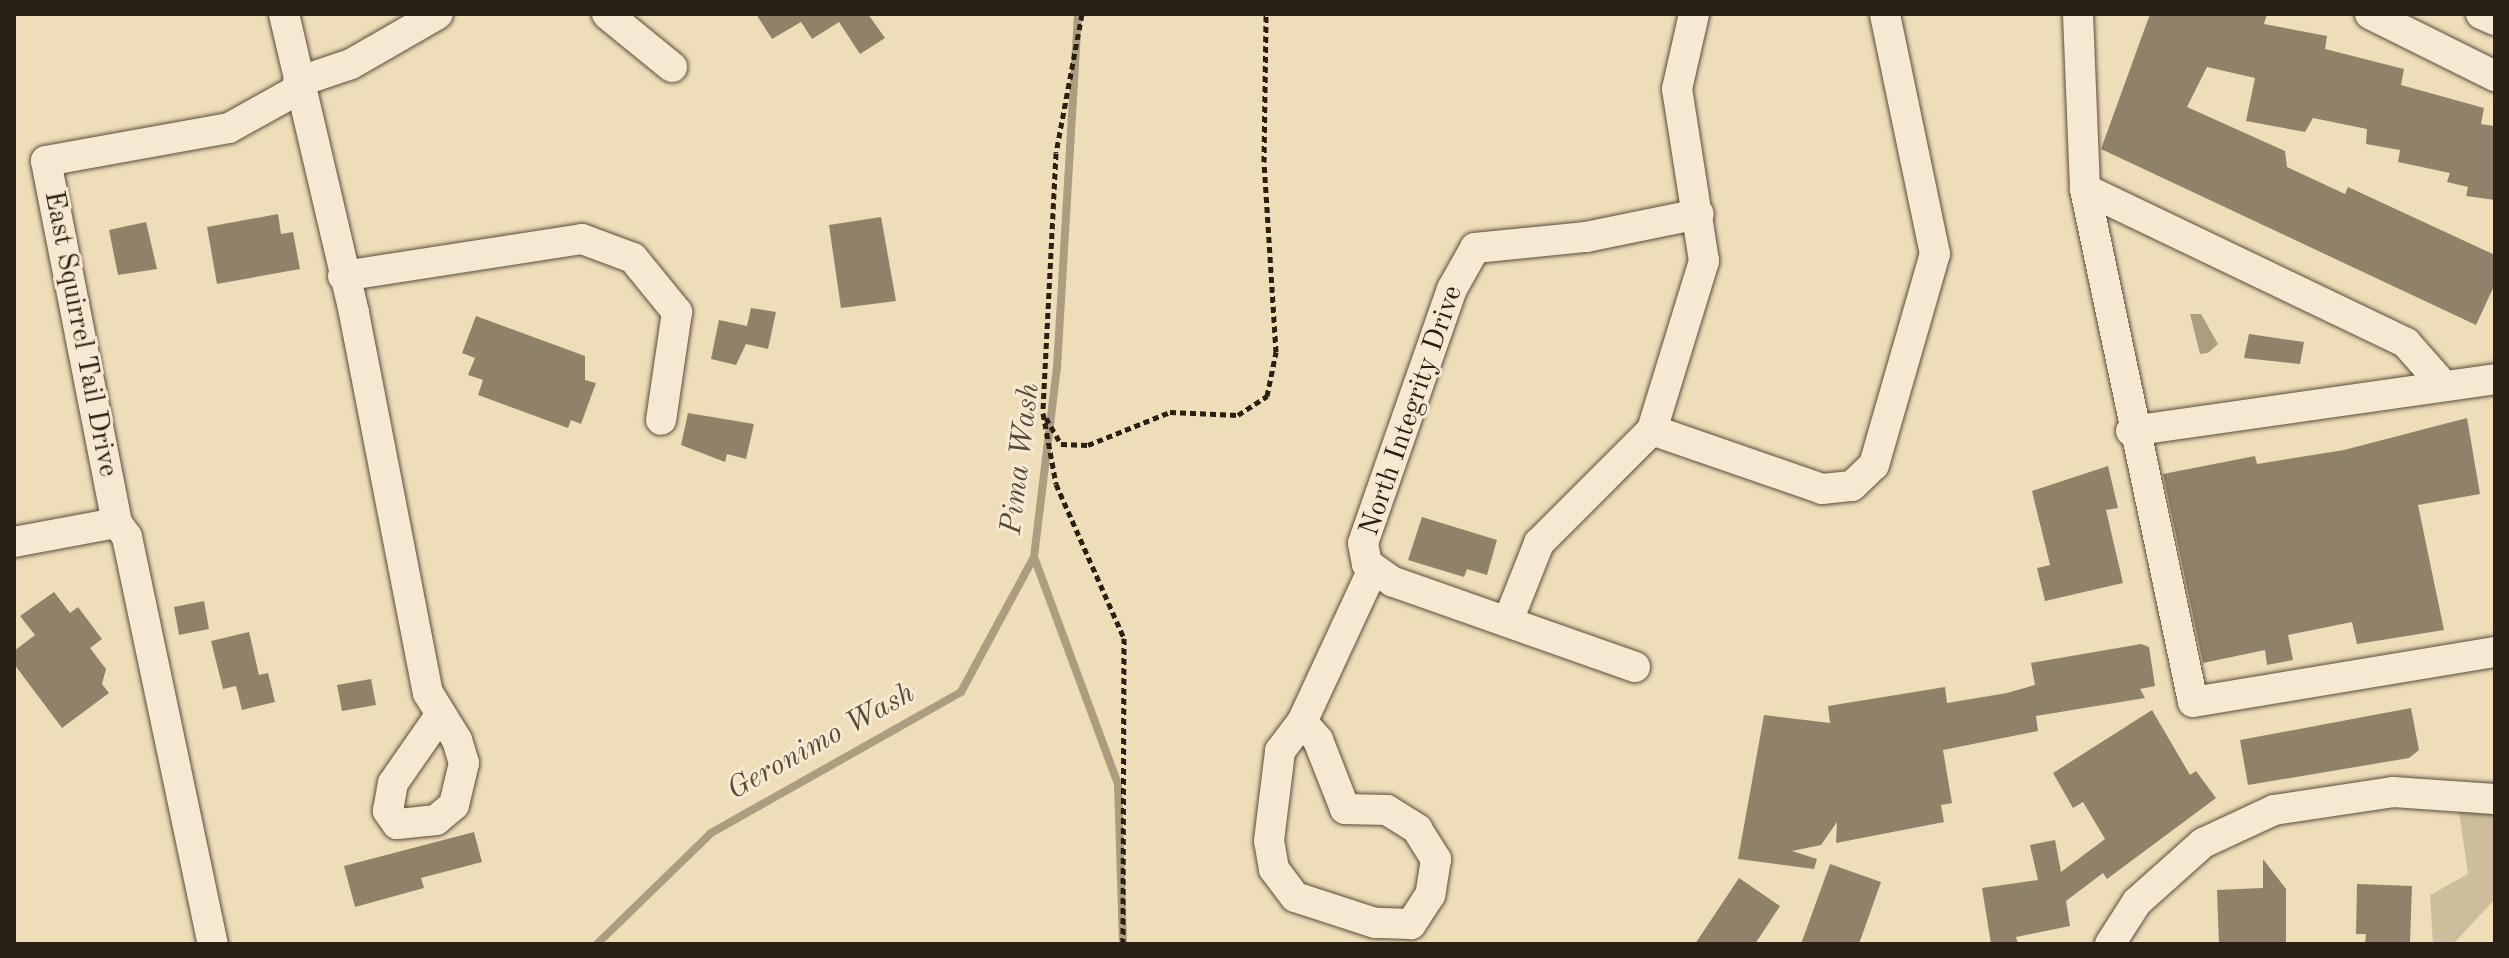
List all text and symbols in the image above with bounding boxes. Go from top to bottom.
street label: East Squirrel Tail Drive [36,188,124,480]
street label: North Integrity Drive [1353,281,1471,541]
water label: Pima Wash [994,381,1048,537]
water label: Geronimo Wash [721,676,921,808]

